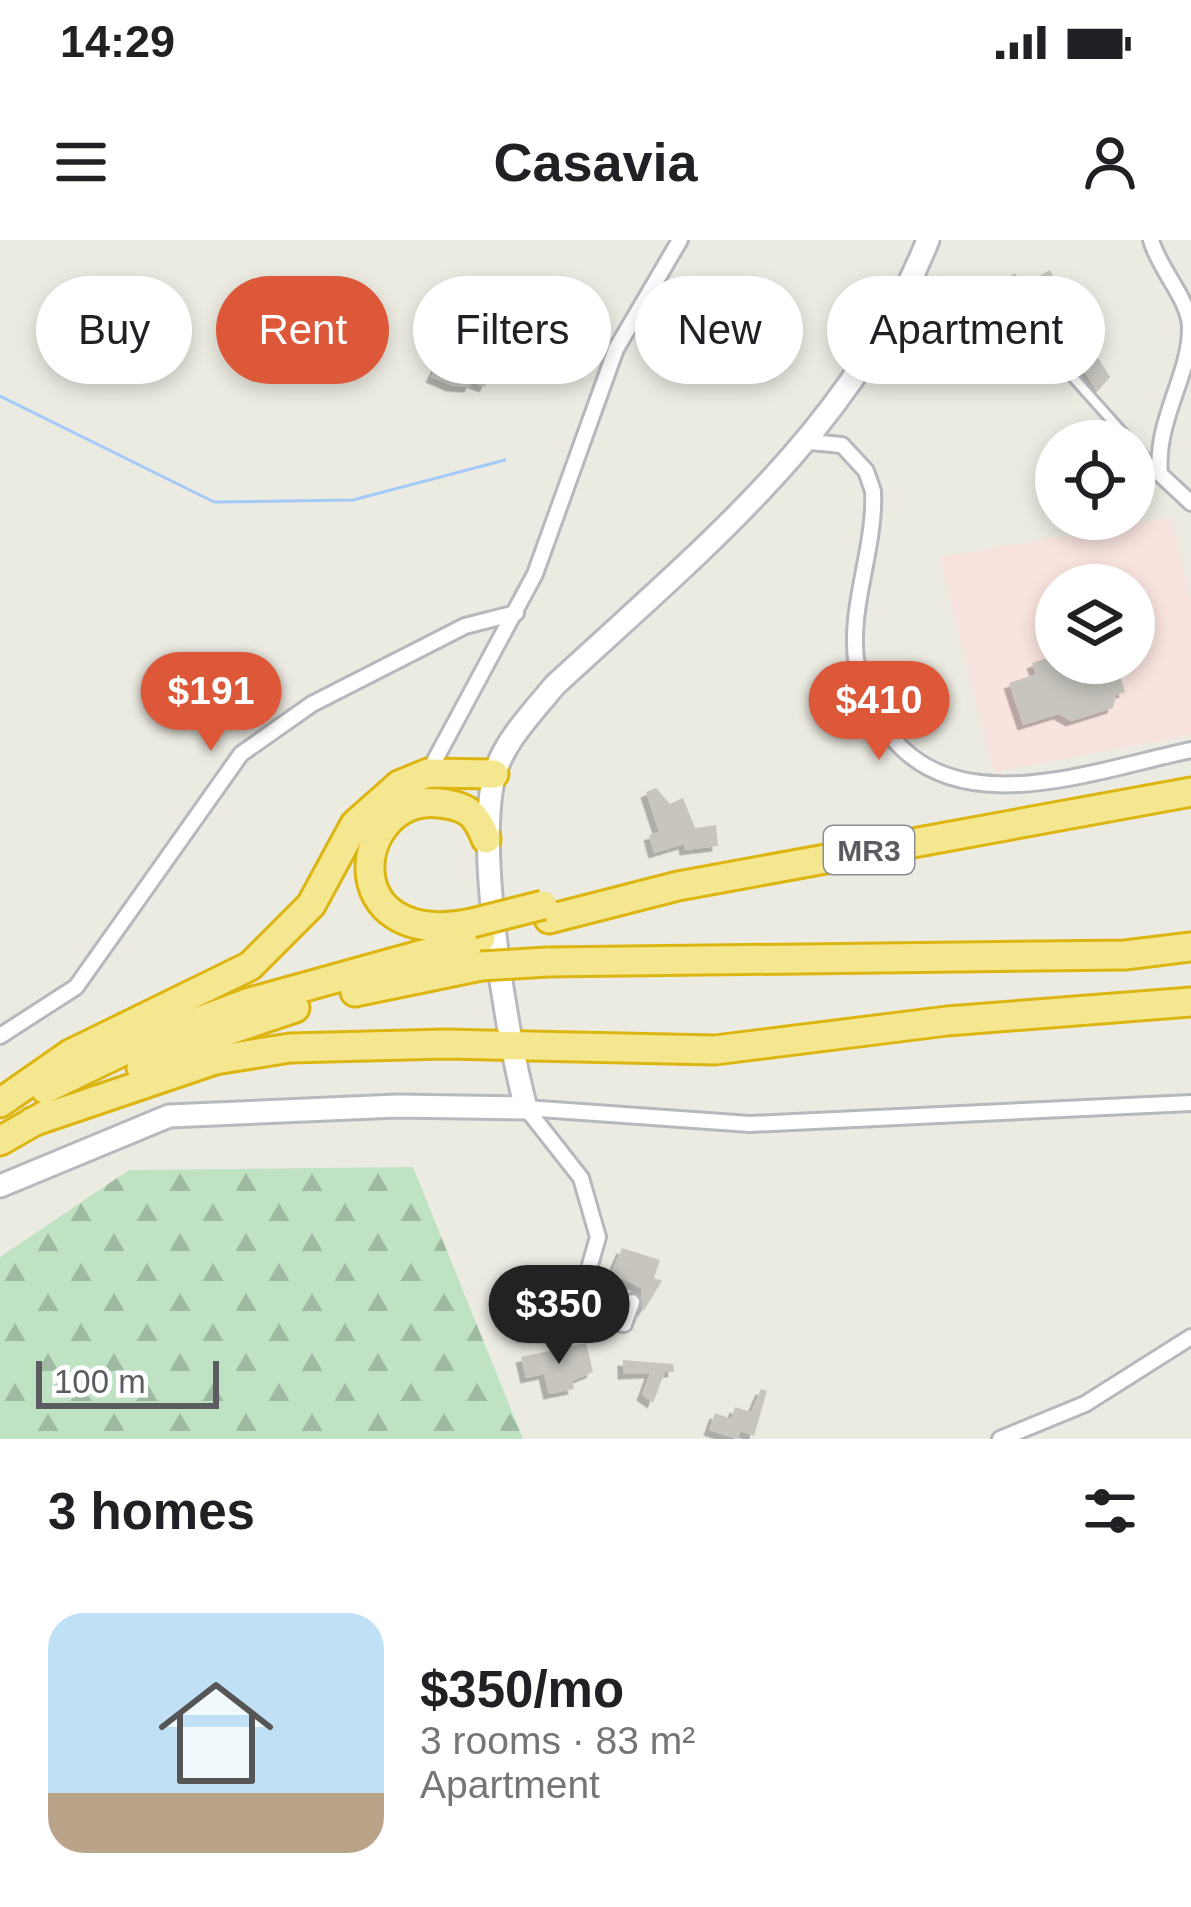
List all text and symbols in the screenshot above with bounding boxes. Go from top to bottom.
text: 14:29 [60,16,175,67]
icon: menu [48,129,114,195]
icon: person [1077,129,1143,195]
text: Casavia [493,132,698,192]
chip: Buy [36,276,192,384]
chip: Rent [216,276,389,384]
chip: Filters [413,276,611,384]
chip: New [635,276,803,384]
chip: Apartment [827,276,1105,384]
map controls [1035,420,1155,684]
button: locate [1035,420,1155,540]
button: layers [1035,564,1155,684]
pin: $191 [140,652,282,754]
pin: $410 [808,661,950,763]
text: $191 [168,669,254,712]
text: $410 [836,678,922,721]
road number: MR3 [824,826,914,874]
pin: $350 [488,1265,630,1367]
text: $350 [516,1282,602,1325]
scale bar [36,1355,219,1408]
text: 100 m [54,1363,146,1400]
icon: filters [1077,1478,1143,1544]
text: 3 homes [48,1483,255,1540]
icon: home [144,1661,288,1805]
text: $350/mo [420,1661,624,1718]
text: 3 rooms · 83 m² [420,1719,695,1762]
text: Apartment [420,1763,600,1806]

